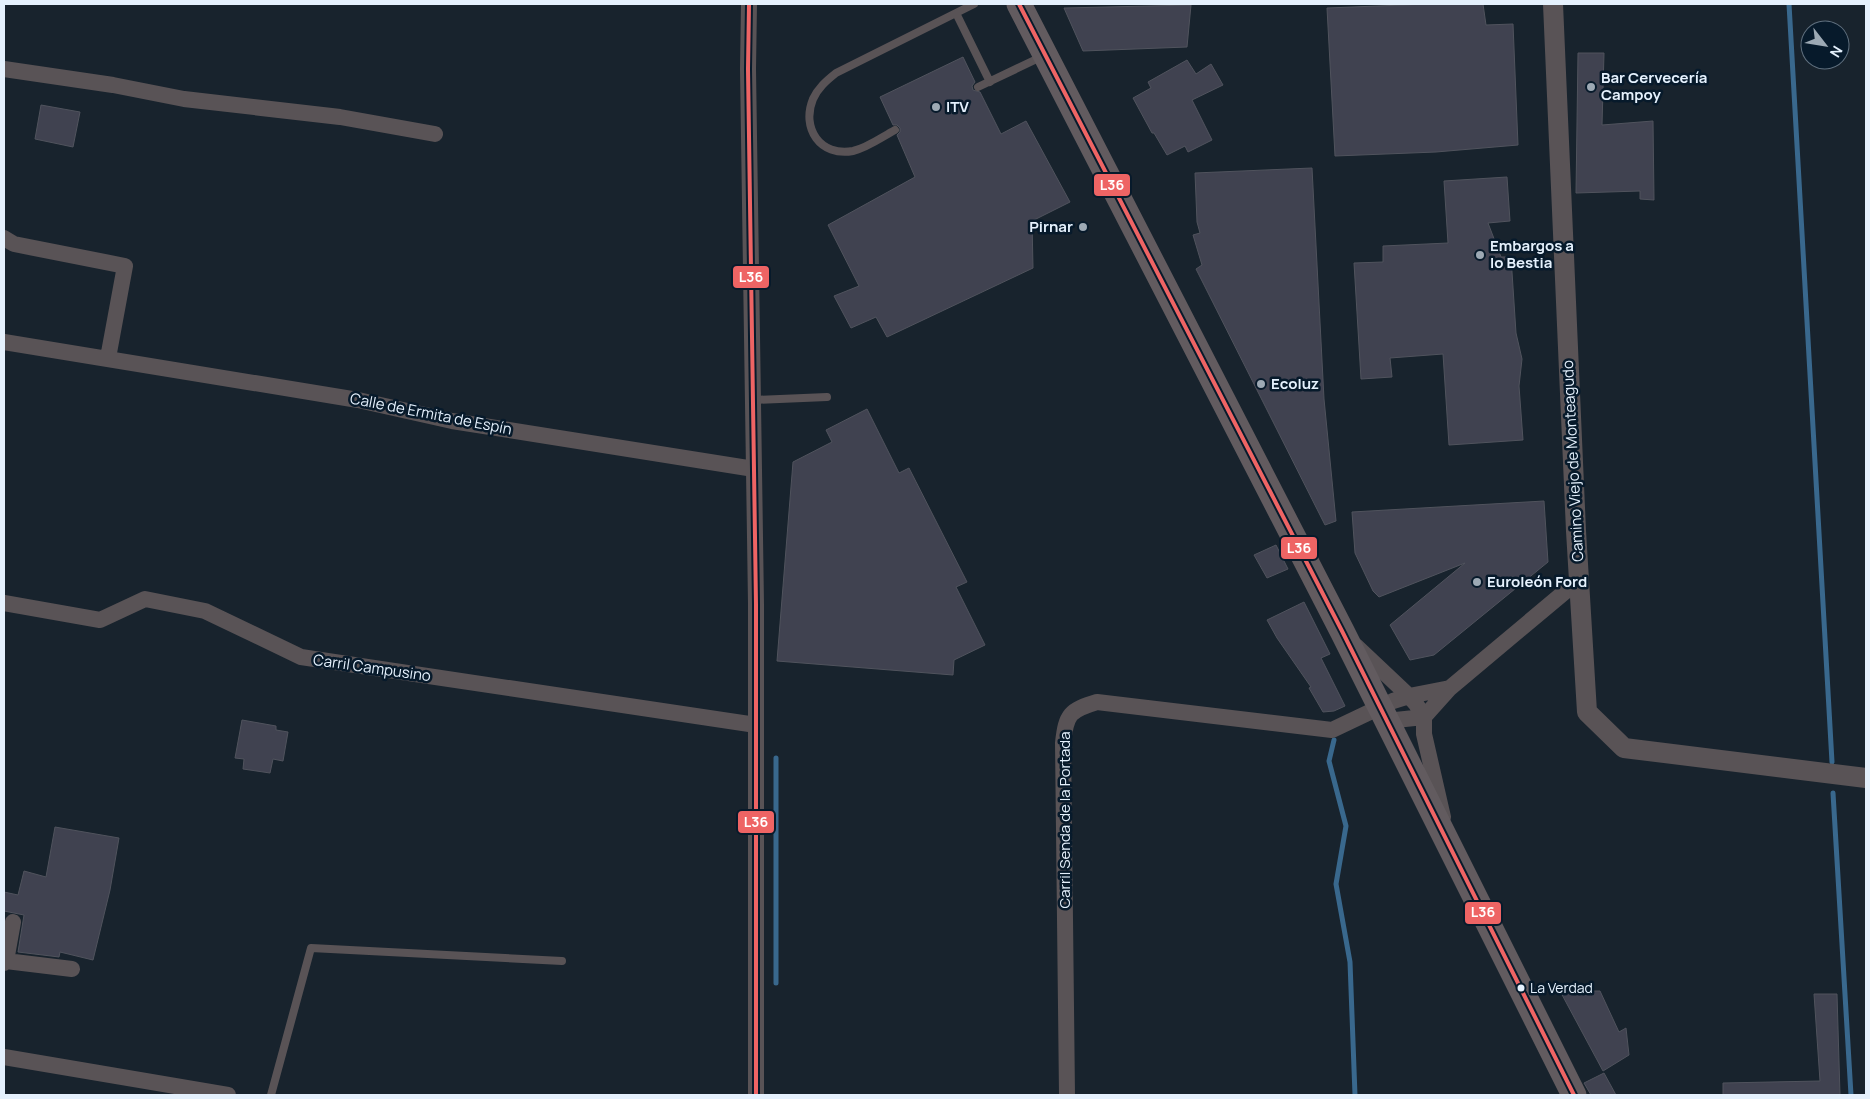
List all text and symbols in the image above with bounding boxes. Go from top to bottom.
north arrow [1800,20,1850,70]
text: N [1826,43,1847,61]
place label: Bar Cervecería Campoy [1601,67,1707,105]
marker: Bar Cervecería Campoy [1585,81,1597,93]
place label: ITV [946,96,969,117]
marker: ITV [930,101,942,113]
line badge: L36 [1093,173,1131,197]
text: L36 [1100,175,1124,194]
place label: Pirnar [1029,216,1073,237]
marker: Pirnar [1077,221,1089,233]
place label: Embargos a lo Bestia [1490,235,1574,273]
marker: Embargos a lo Bestia [1474,249,1486,261]
line badge: L36 [732,265,770,289]
text: L36 [739,267,763,286]
street label: Camino Viejo de Monteagudo [1557,360,1588,562]
place label: Ecoluz [1271,373,1319,394]
marker: Ecoluz [1255,378,1267,390]
street label: Calle de Ermita de Espín [348,388,514,440]
line badge: L36 [1280,536,1318,560]
text: L36 [1287,538,1311,557]
place label: Euroleón Ford [1487,571,1587,592]
marker: Euroleón Ford [1471,576,1483,588]
street label: Carril Campusino [312,649,432,686]
street label: Carril Senda de la Portada [1054,731,1075,909]
line badge: L36 [737,810,775,834]
text: L36 [744,812,768,831]
line badge: L36 [1464,901,1502,925]
text: L36 [1471,902,1495,921]
place label: La Verdad [1530,978,1593,997]
marker: La Verdad [1516,983,1526,993]

